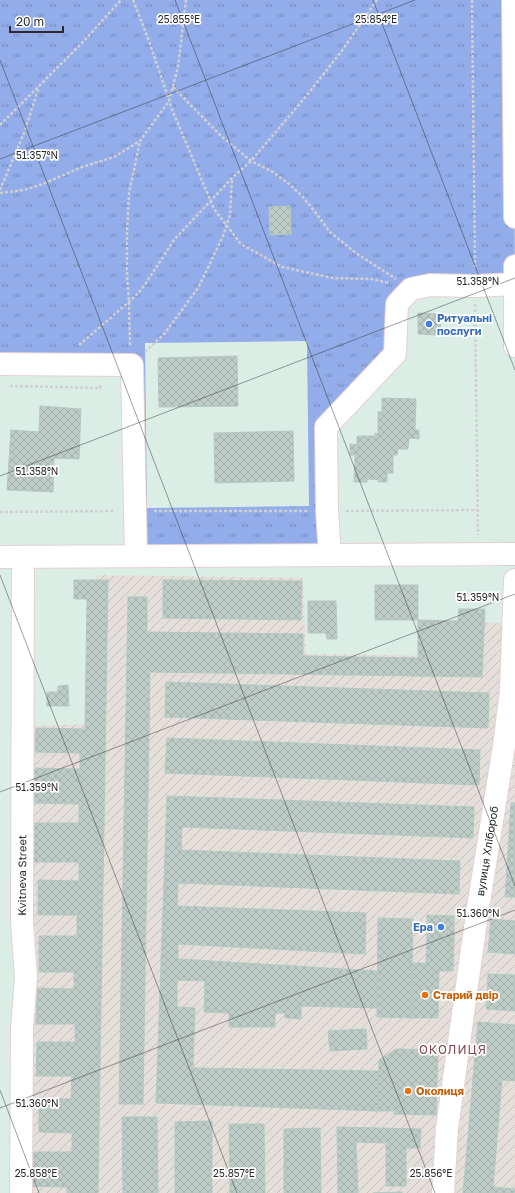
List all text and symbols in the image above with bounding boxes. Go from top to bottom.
scale bar [10,8,63,34]
text: 25.855°E [158,13,200,25]
text: 25.854°E [355,13,397,25]
text: 20 m [16,14,44,29]
text: 51.357°N [16,149,58,161]
text: 51.358°N [457,275,499,287]
place label: Ритуальні послуги [437,311,492,337]
marker: Ритуальні послуги [424,319,434,329]
text: 51.358°N [16,465,58,477]
text: 51.359°N [457,591,499,603]
text: 51.359°N [16,781,58,793]
street label: вулиця Хлібороб [473,805,500,897]
street label: Kvitneva Street [15,835,28,916]
text: 51.360°N [456,907,500,919]
place label: Ера [413,920,433,933]
marker: Ера [436,922,446,932]
place label: Старий двір [433,988,499,1001]
marker: Старий двір [420,990,430,1000]
district label: ОКОЛИЦЯ [419,1042,487,1057]
place label: Околиця [416,1084,464,1097]
marker: Околиця [403,1086,413,1096]
text: 51.360°N [15,1097,59,1109]
text: 25.858°E [15,1167,57,1179]
text: 25.857°E [213,1167,255,1179]
text: 25.856°E [410,1167,452,1179]

